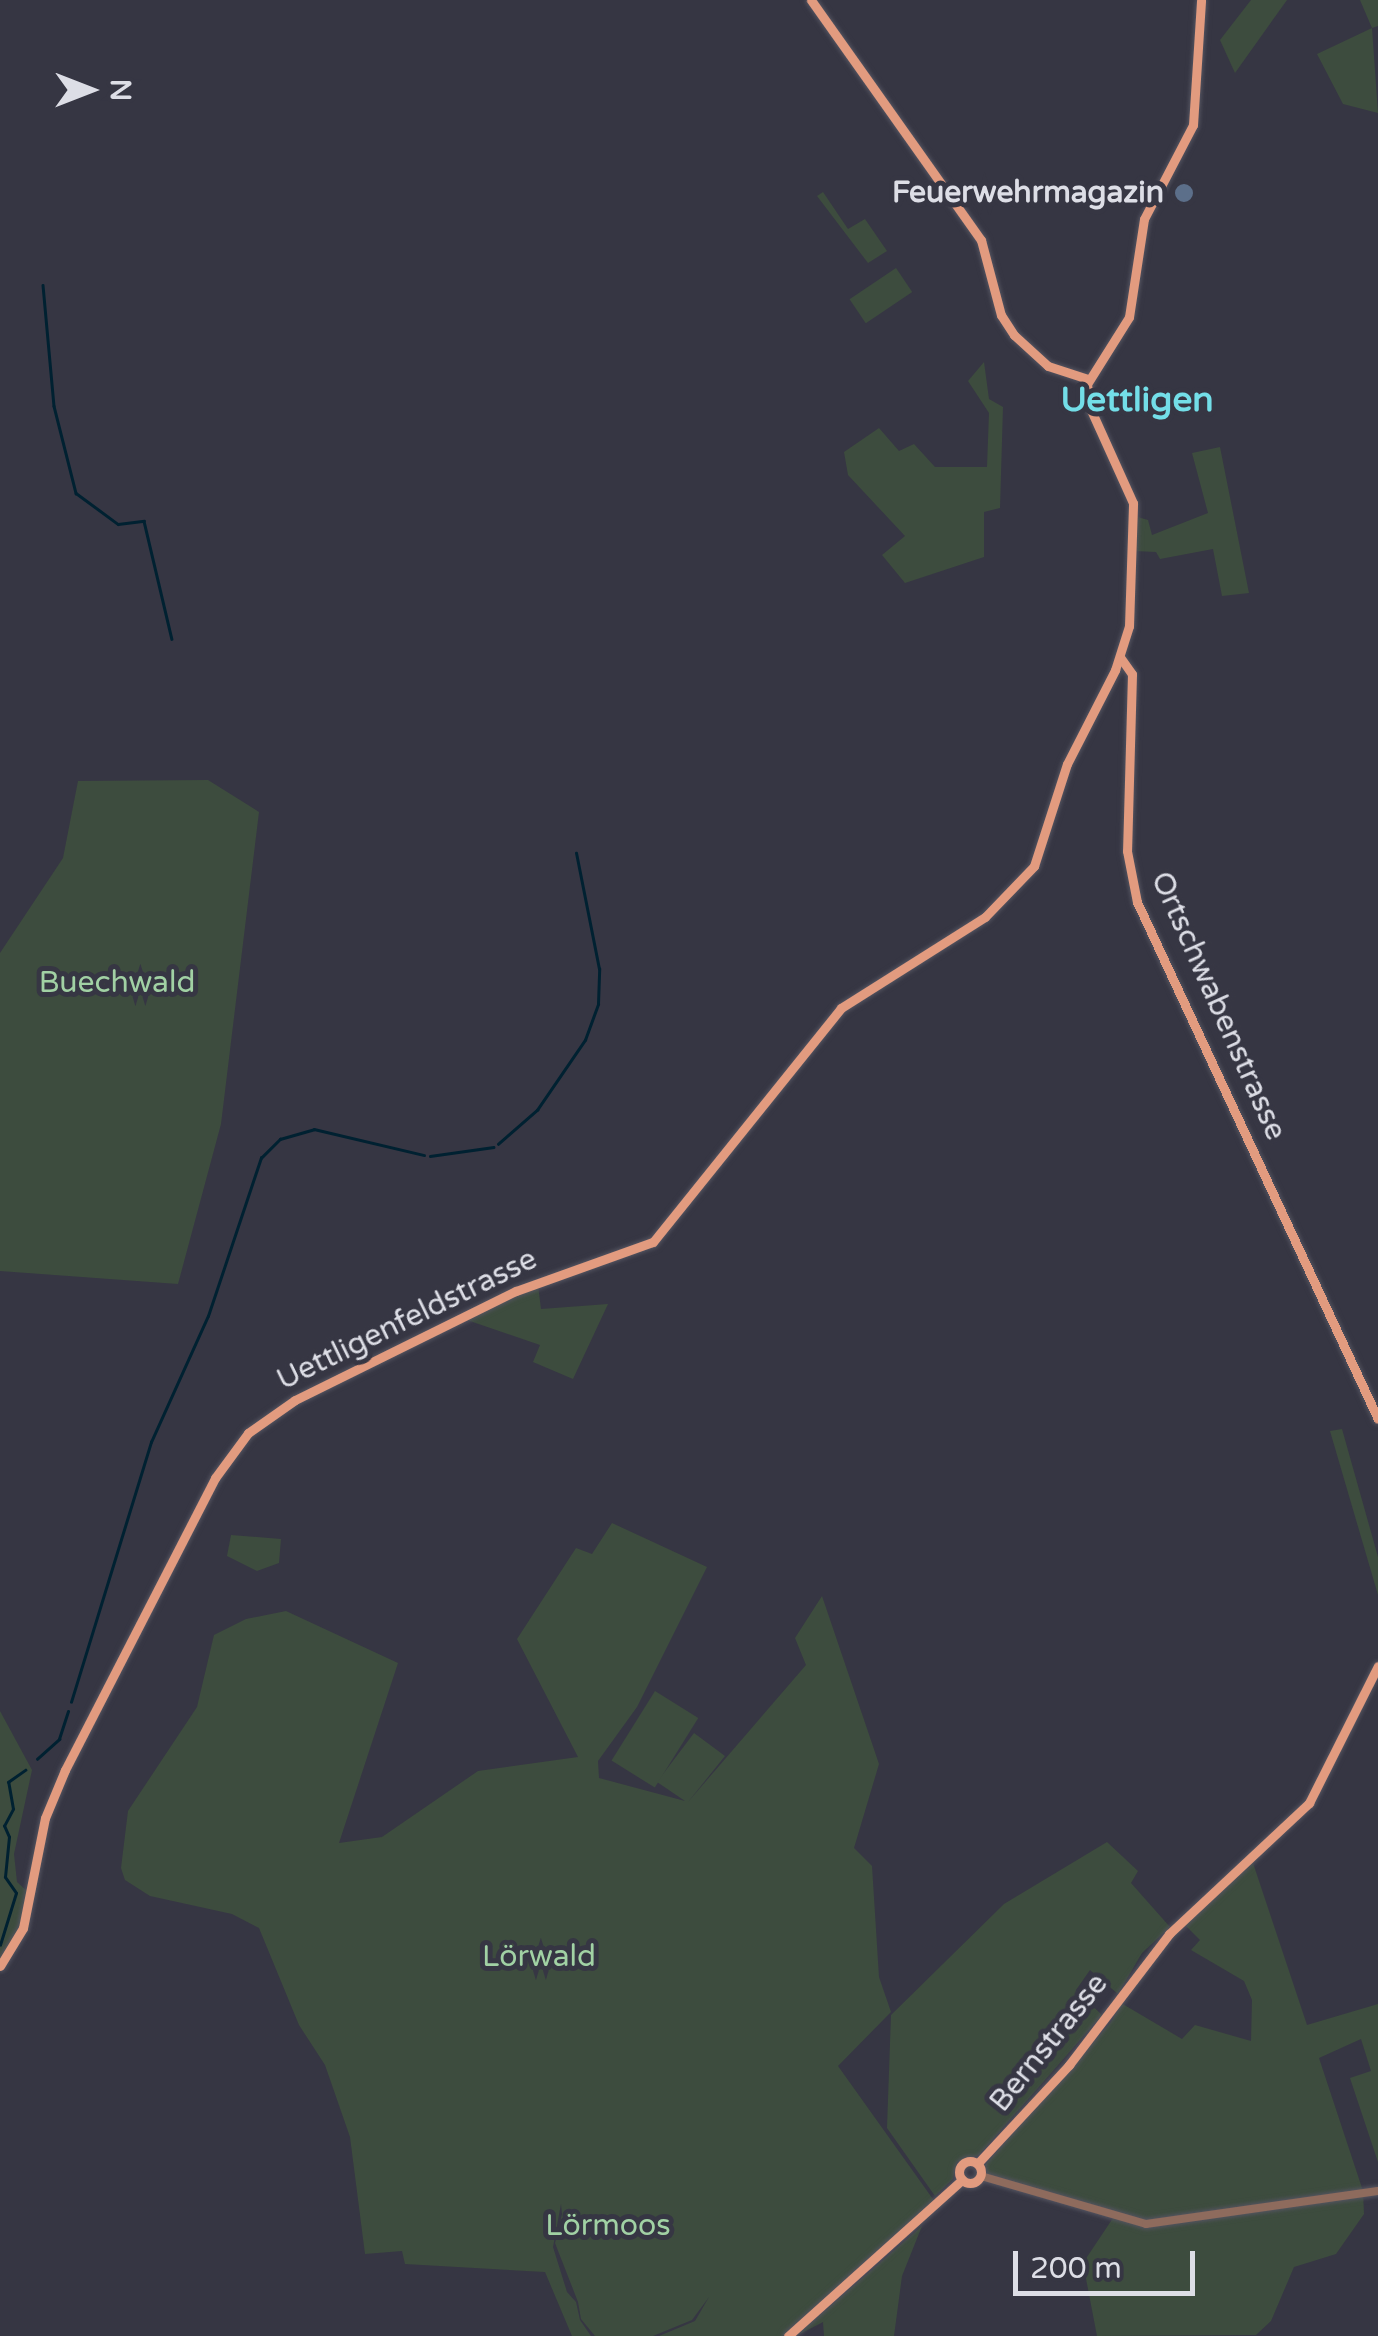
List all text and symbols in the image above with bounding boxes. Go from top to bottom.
north arrow [40,40,140,140]
text: N [103,79,137,101]
place label: Feuerwehrmagazin [892,175,1164,211]
marker: Feuerwehrmagazin [1173,182,1195,204]
district label: Uettligen [1060,379,1214,421]
street label: Ortschwabenstrasse [1143,866,1293,1146]
park label: Buechwald [39,965,195,1001]
street label: Uettligenfeldstrasse [271,1241,543,1399]
park label: Lörwald [482,1939,596,1975]
street label: Bernstrasse [982,1967,1116,2119]
park label: Lörmoos [545,2208,671,2244]
scale bar [1018,2231,1200,2293]
text: 200 m [1030,2250,1122,2287]

